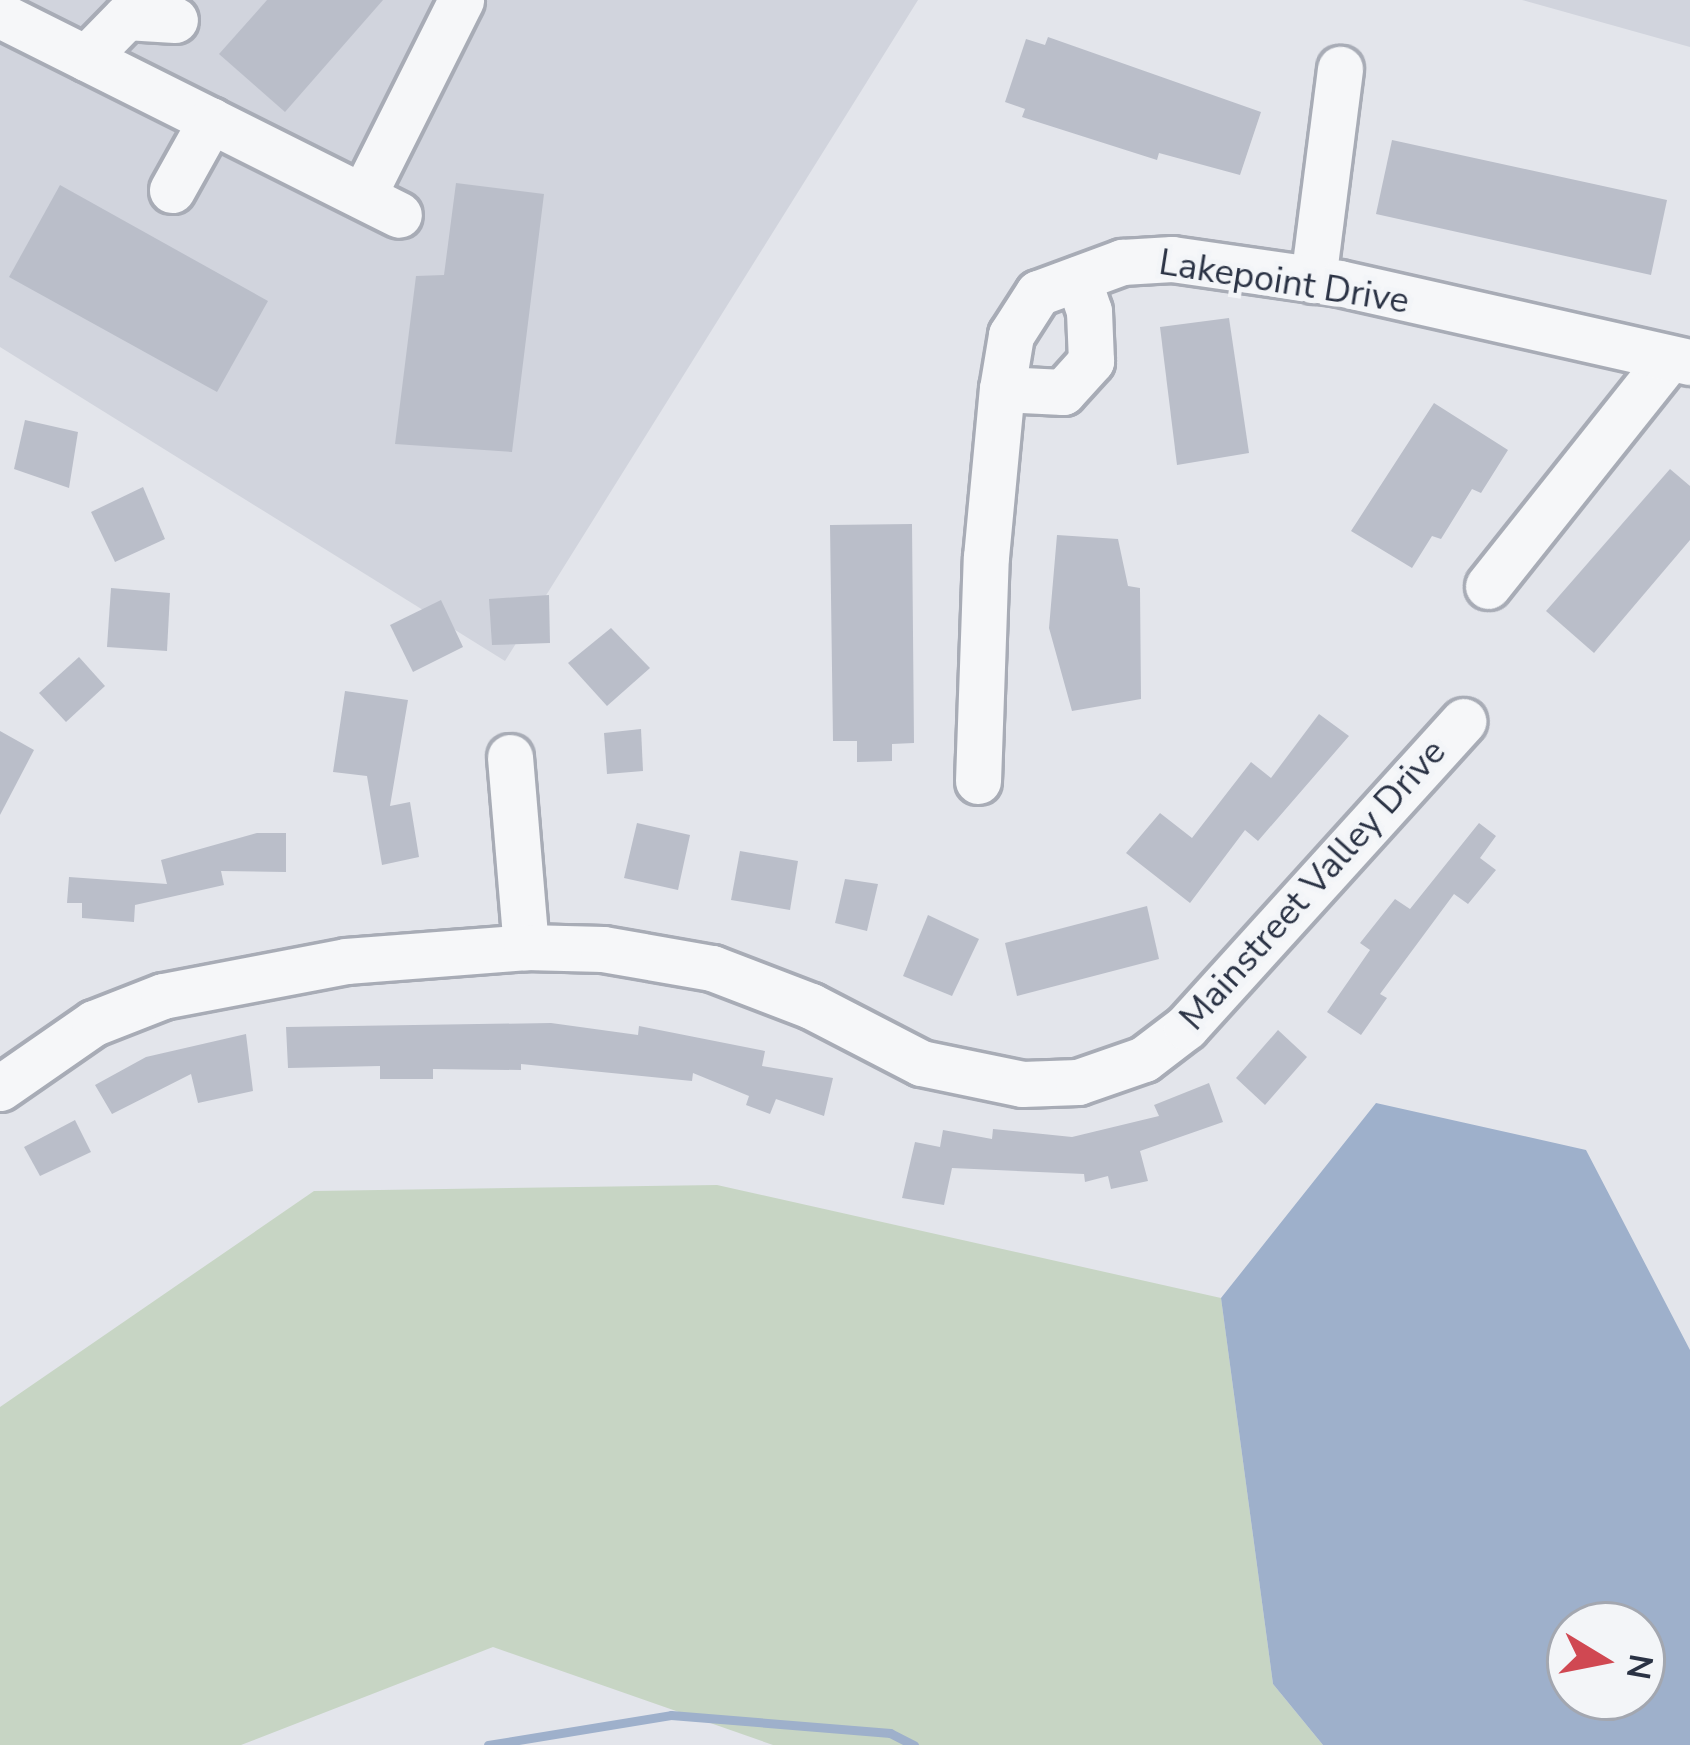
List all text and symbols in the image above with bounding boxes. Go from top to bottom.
street label: Lakepoint Drive [1156,241,1412,323]
street label: Mainstreet Valley Drive [1171,731,1455,1039]
north arrow [1546,1601,1666,1721]
text: N [1615,1651,1663,1683]

